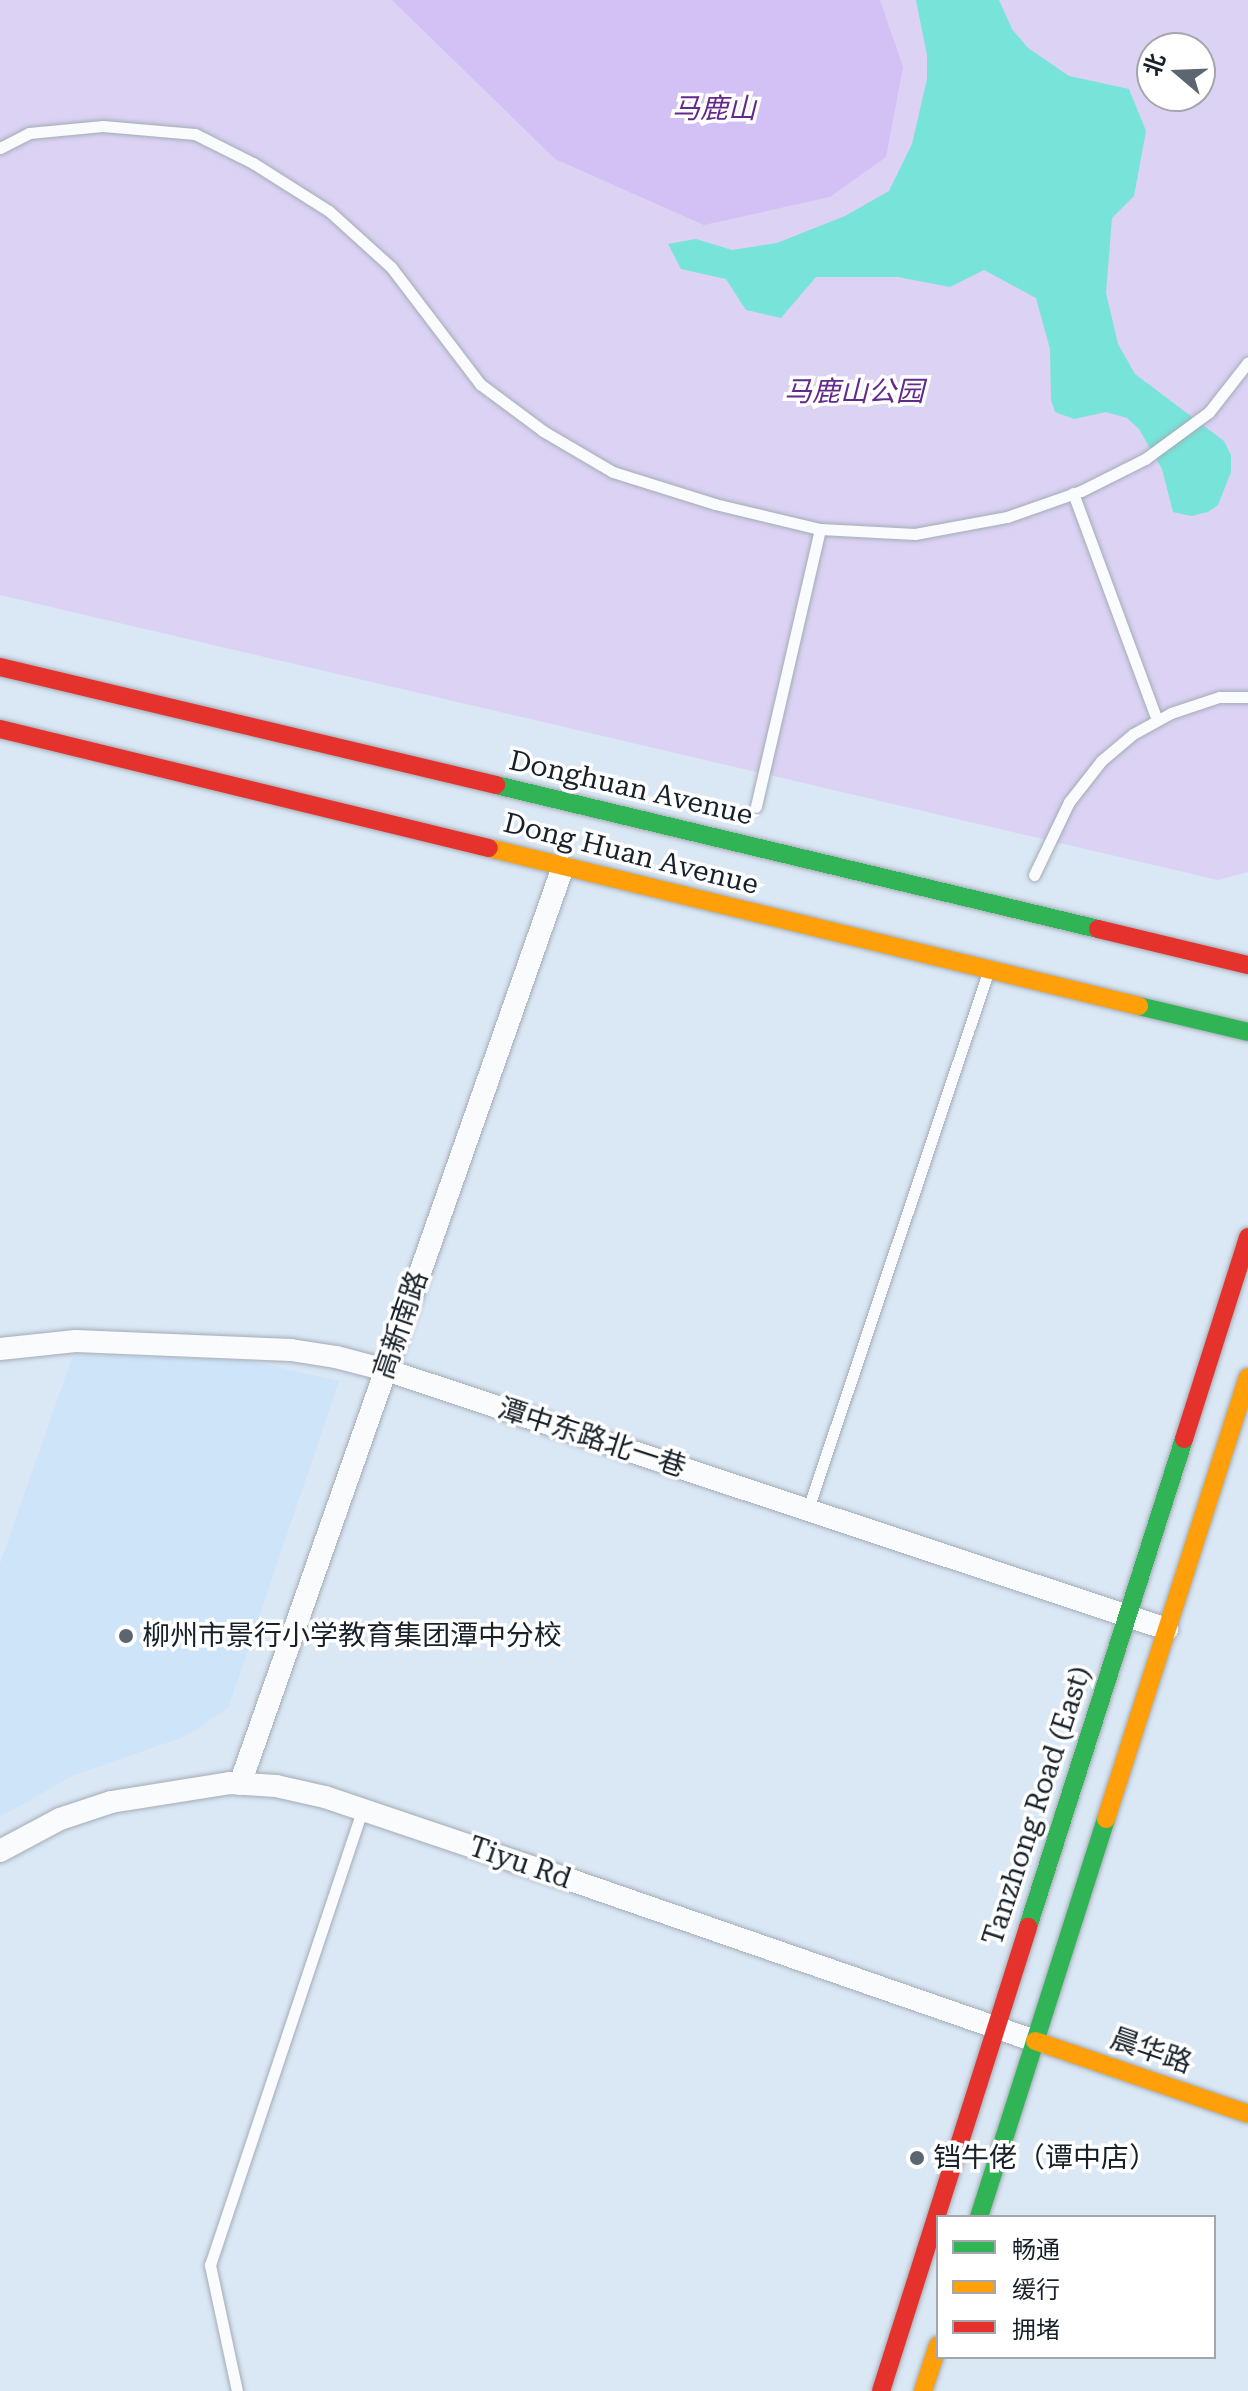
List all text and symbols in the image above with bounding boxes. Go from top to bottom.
north arrow [1136,32,1216,112]
text: 北 [1139,50,1170,79]
park label: 马鹿山 [672,92,756,126]
park label: 马鹿山公园 [784,375,924,409]
street label: Donghuan Avenue [506,744,756,832]
street label: Dong Huan Avenue [500,806,762,902]
street label: 高新南路 [367,1267,435,1383]
street label: 潭中东路北一巷 [494,1392,690,1484]
place label: 柳州市景行小学教育集团潭中分校 [142,1619,562,1653]
marker: 柳州市景行小学教育集团潭中分校 [117,1627,135,1645]
street label: Tanzhong Road (East) [976,1662,1098,1950]
street label: Tiyu Rd [464,1830,576,1896]
street label: 晨华路 [1106,2021,1196,2081]
place label: 铛牛佬（谭中店） [933,2141,1157,2175]
marker: 铛牛佬（谭中店） [908,2149,926,2167]
legend [936,2215,1216,2359]
text: 畅通 [1012,2236,1060,2264]
text: 缓行 [1012,2276,1060,2304]
text: 拥堵 [1012,2316,1060,2344]

